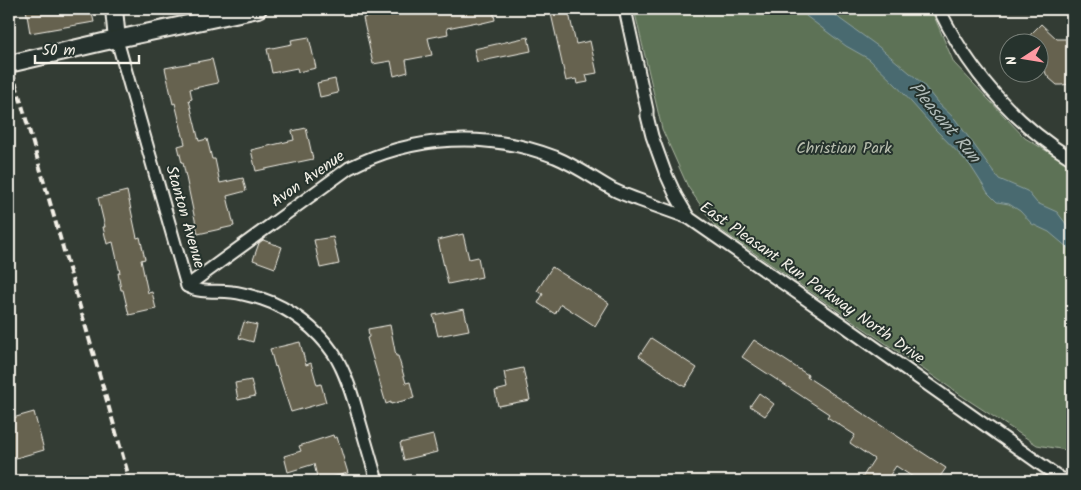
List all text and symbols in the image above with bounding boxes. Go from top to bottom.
scale bar [35,32,139,64]
north arrow [998,32,1048,82]
text: 50 m [42,39,76,63]
text: N [1001,54,1024,67]
water label: Pleasant Run [901,76,988,171]
park label: Christian Park [796,136,892,161]
street label: Avon Avenue [266,144,350,214]
street label: Stanton Avenue [158,163,212,271]
street label: East Pleasant Run Parkway North Drive [694,195,930,371]

